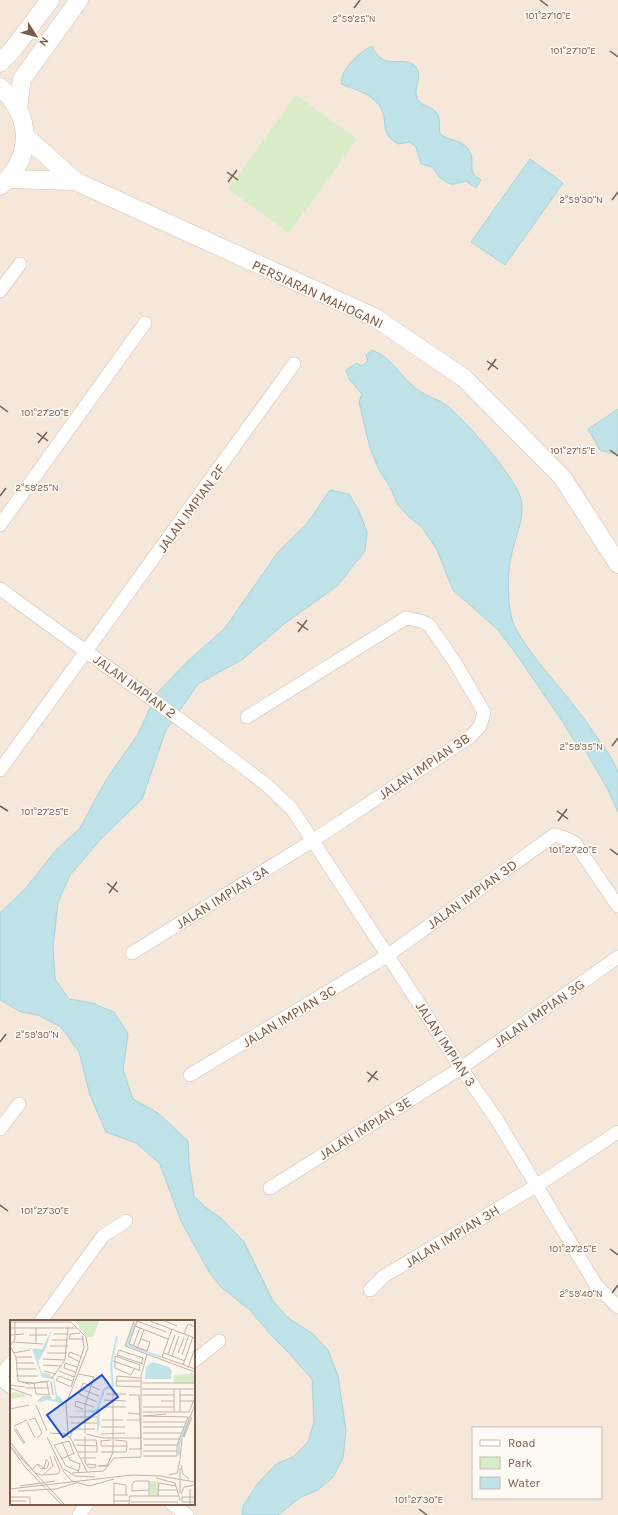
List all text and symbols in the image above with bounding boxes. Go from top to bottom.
text: 101°27'10"E [525,10,571,22]
text: 2°59'25"N [332,13,376,25]
north arrow [16,16,56,56]
text: N [36,35,51,49]
text: 101°27'10"E [550,45,596,57]
text: 2°59'30"N [559,194,603,206]
street label: PERSIARAN MAHOGANI [249,257,386,332]
text: 101°27'20"E [21,407,69,419]
text: 101°27'15"E [550,445,596,457]
street label: JALAN IMPIAN 2F [154,461,229,556]
text: 2°59'25"N [15,482,59,494]
street label: JALAN IMPIAN 2 [90,651,179,722]
street label: JALAN IMPIAN 3B [375,730,473,803]
text: 2°59'35"N [559,741,603,753]
text: 101°27'25"E [21,806,69,818]
text: 101°27'20"E [549,844,597,856]
street label: JALAN IMPIAN 3D [424,856,521,933]
street label: JALAN IMPIAN 3A [173,862,272,933]
street label: JALAN IMPIAN 3G [491,976,588,1051]
street label: JALAN IMPIAN 3C [239,982,339,1051]
street label: JALAN IMPIAN 3 [412,999,479,1090]
text: 2°59'30"N [15,1029,59,1041]
street label: JALAN IMPIAN 3E [316,1093,415,1164]
street label: JALAN IMPIAN 3H [402,1202,503,1271]
text: 101°27'30"E [21,1205,69,1217]
text: 101°27'25"E [549,1243,597,1255]
text: 2°59'40"N [559,1288,603,1300]
inset map [10,1320,195,1505]
legend [472,1427,602,1499]
text: Road [508,1436,536,1450]
text: Park [508,1456,533,1470]
text: Water [508,1476,541,1490]
text: 101°27'30"E [395,1494,443,1506]

